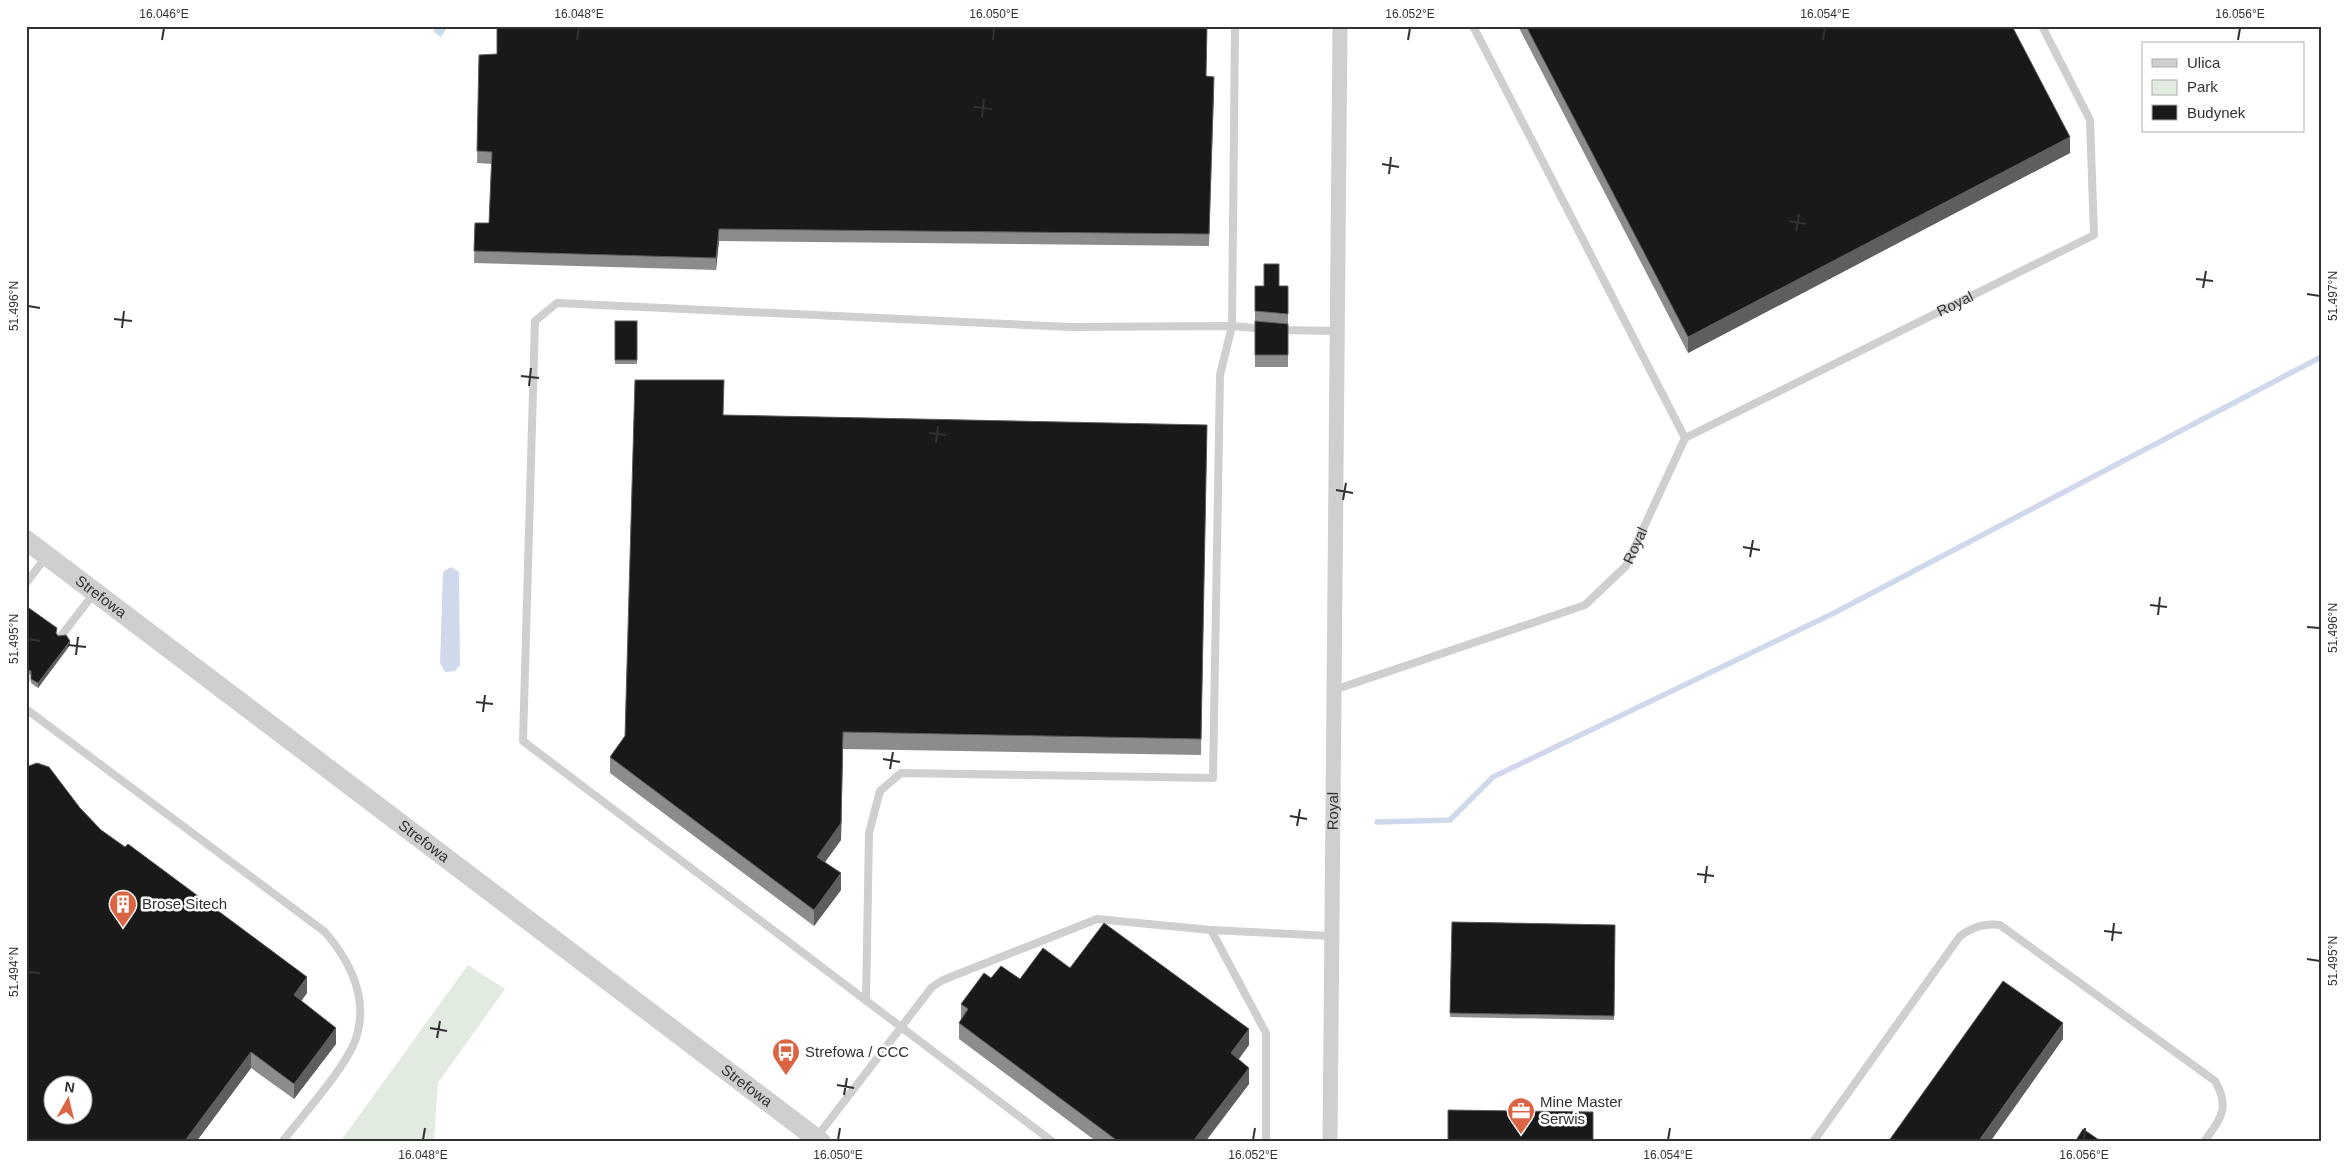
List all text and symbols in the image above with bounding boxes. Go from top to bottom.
text: 16.046°E [139,7,189,21]
text: 16.048°E [554,7,604,21]
text: 16.050°E [969,7,1019,21]
text: 16.052°E [1385,7,1435,21]
text: 16.054°E [1800,7,1850,21]
text: 16.056°E [2215,7,2265,21]
legend [2142,42,2304,132]
text: Ulica [2187,54,2221,71]
text: Park [2187,78,2218,95]
text: Budynek [2187,104,2246,121]
text: 51.497°N [2326,271,2340,321]
text: 51.496°N [7,281,21,331]
street label: Royal [1934,287,1976,320]
street label: Royal [1619,524,1651,566]
street label: Strefowa [72,572,131,621]
text: 51.496°N [2326,603,2340,653]
text: 51.495°N [7,614,21,664]
street label: Royal [1324,792,1341,830]
street label: Strefowa [395,816,453,866]
building icon: Brose Sitech [108,889,138,928]
place label: Brose Sitech [142,895,227,912]
text: 51.495°N [2326,936,2340,986]
text: 51.494°N [7,947,21,997]
bus stop icon: Strefowa / CCC [771,1037,801,1076]
place label: Strefowa / CCC [805,1043,909,1060]
street label: Strefowa [718,1061,776,1110]
north arrow [42,1076,92,1126]
text: N [64,1078,76,1096]
place label: Mine Master Serwis [1540,1093,1623,1127]
office icon: Mine Master Serwis [1506,1096,1536,1135]
text: 16.048°E [398,1148,448,1162]
text: 16.050°E [813,1148,863,1162]
text: 16.052°E [1228,1148,1278,1162]
text: 16.054°E [1643,1148,1693,1162]
text: 16.056°E [2059,1148,2109,1162]

